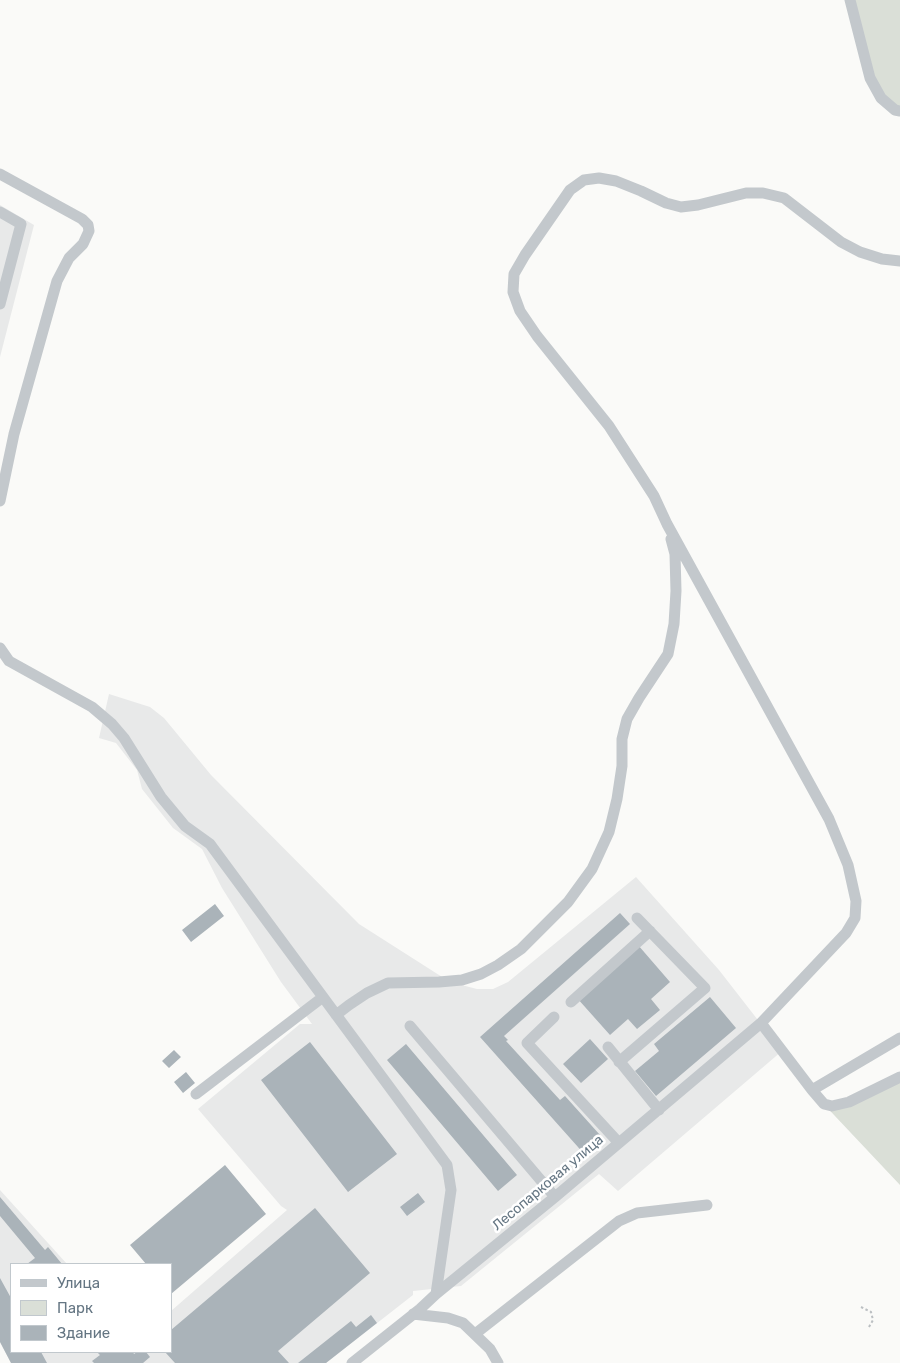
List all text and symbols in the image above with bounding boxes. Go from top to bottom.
street label: Лесопарковая улица [489,1132,607,1234]
legend [10,1263,172,1353]
text: Улица [57,1274,100,1292]
text: Парк [57,1299,93,1317]
text: Здание [57,1324,110,1342]

